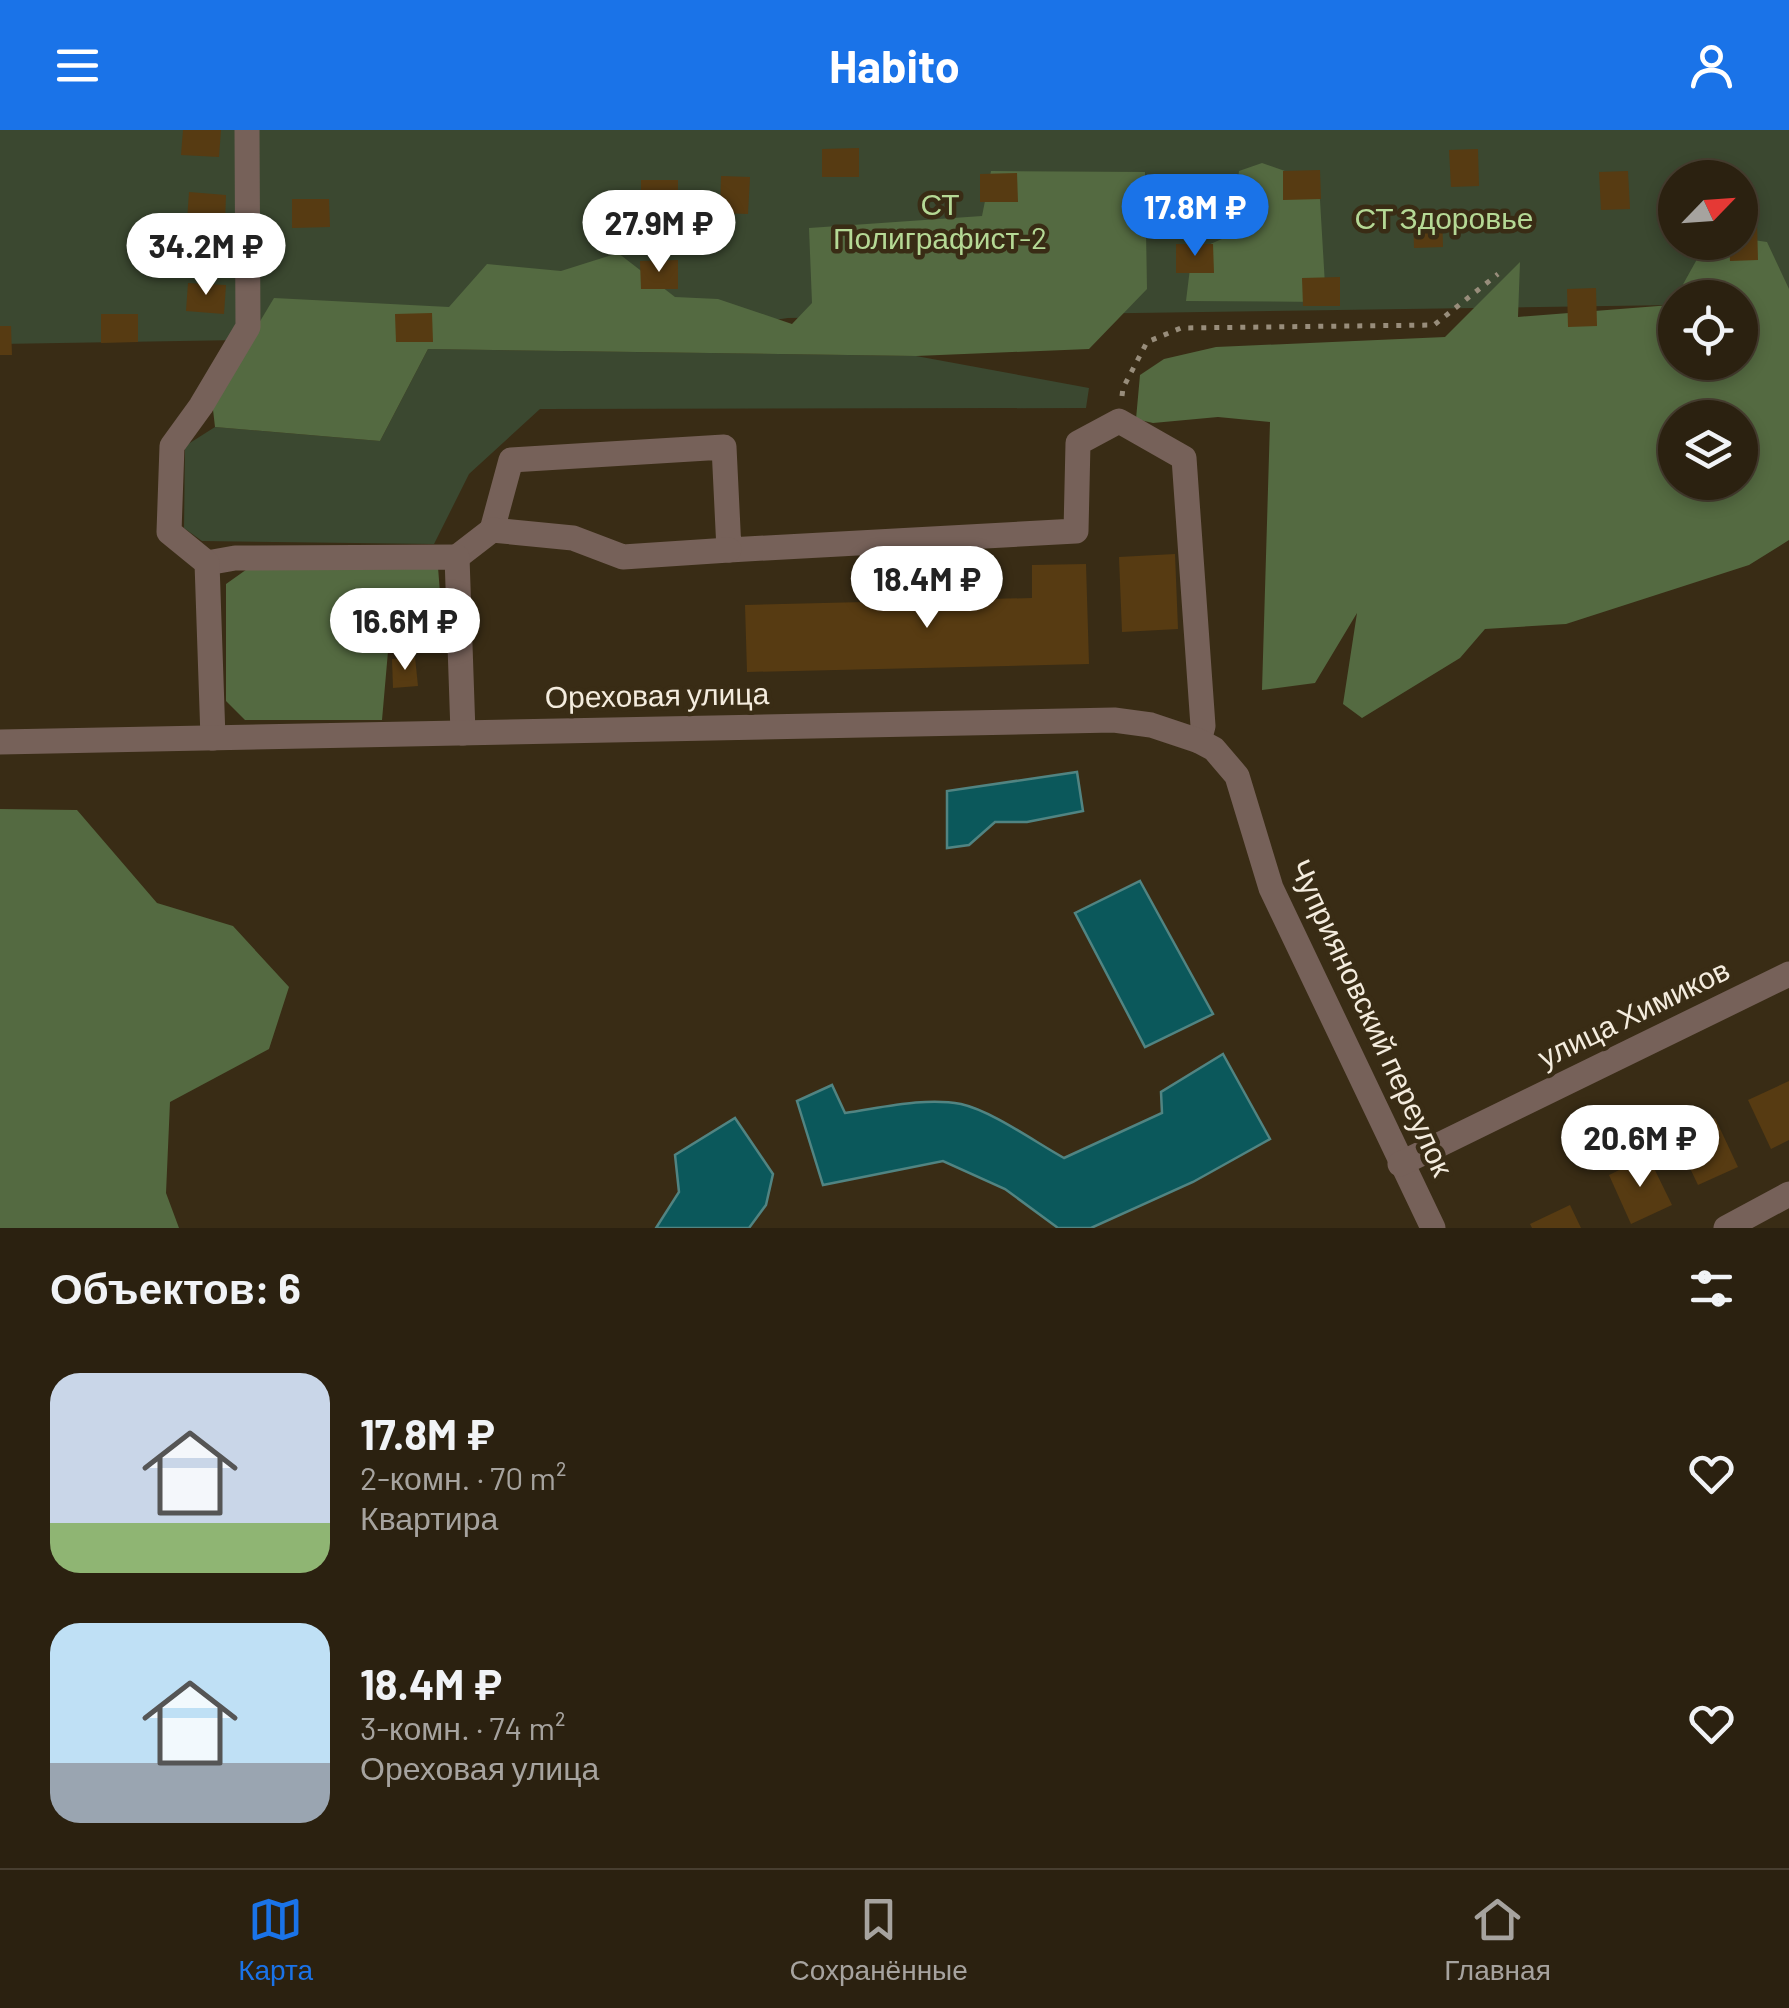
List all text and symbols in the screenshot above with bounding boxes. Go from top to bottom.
icon: menu [50,38,105,93]
text: Habito [829,38,960,92]
icon: person [1684,38,1739,93]
north arrow [1658,160,1758,260]
map controls [1658,160,1758,500]
pin: 17.8M ₽ [1103,174,1287,259]
park label: СТ Полиграфист-2 [833,185,1047,255]
text: 17.8M ₽ [1144,187,1246,225]
pin: 27.9M ₽ [567,190,751,275]
park label: СТ Здоровье [1355,199,1533,235]
text: 27.9M ₽ [604,203,714,241]
pin: 34.2M ₽ [114,213,298,298]
text: 34.2M ₽ [149,226,263,264]
button: locate [1658,280,1758,380]
button: layers [1658,400,1758,500]
pin: 18.4M ₽ [835,546,1019,631]
text: 18.4M ₽ [873,559,981,597]
pin: 16.6M ₽ [313,588,497,673]
text: 16.6M ₽ [352,601,458,639]
street label: Ореховая улица [544,674,770,714]
street label: Чуприяновский переулок [1284,853,1462,1182]
street label: улица Химиков [1531,950,1735,1074]
pin: 20.6M ₽ [1548,1105,1732,1190]
text: 20.6M ₽ [1583,1118,1697,1156]
icon: filters [1684,1261,1739,1316]
text: Объектов: 6 [50,1262,301,1312]
text: 17.8M ₽ [360,1408,495,1458]
icon: home [130,1413,250,1533]
icon: heart [1684,1446,1739,1501]
text: 2-комн. · 70 m² [360,1458,567,1496]
text: Квартира [360,1498,498,1536]
text: 18.4M ₽ [360,1658,502,1708]
icon: home [130,1663,250,1783]
icon: heart [1684,1696,1739,1751]
text: 3-комн. · 74 m² [360,1708,565,1746]
text: Ореховая улица [360,1748,599,1786]
tab: Карта [238,1892,313,1987]
tab: Сохранённые [790,1892,968,1987]
tab: Главная [1444,1892,1551,1987]

